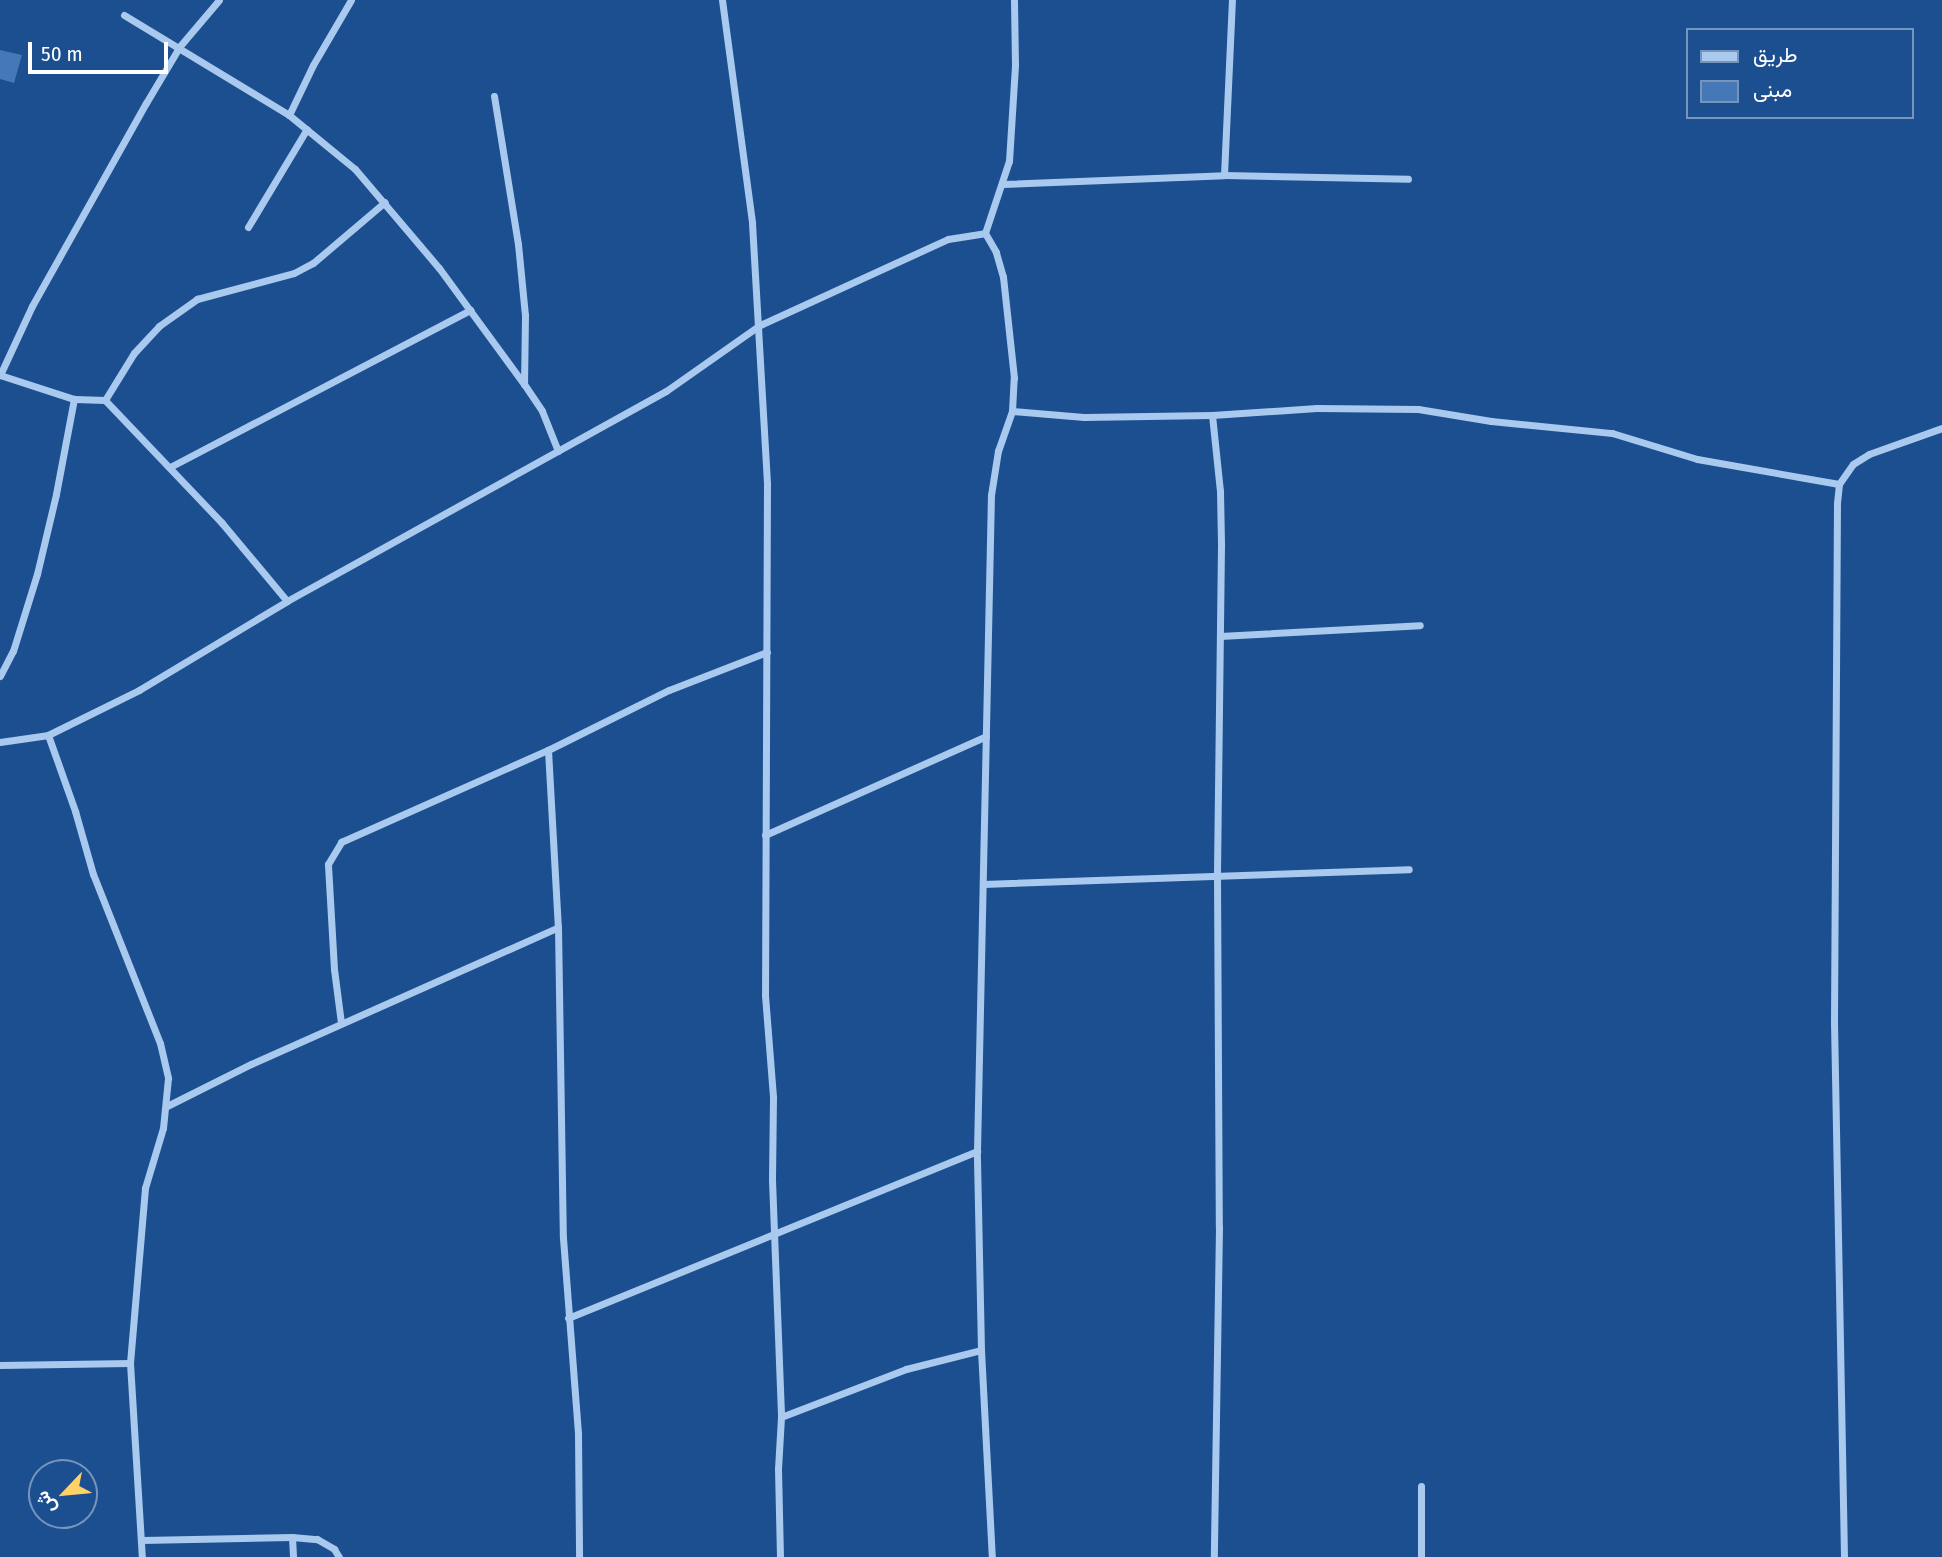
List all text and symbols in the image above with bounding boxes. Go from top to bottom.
scale bar [32,28,172,72]
legend [1686,28,1914,119]
text: 50 m [41,41,83,67]
text: طريق [1753,42,1798,68]
text: مبنى [1753,77,1792,103]
north arrow [28,1459,98,1529]
text: ش [30,1487,61,1518]

